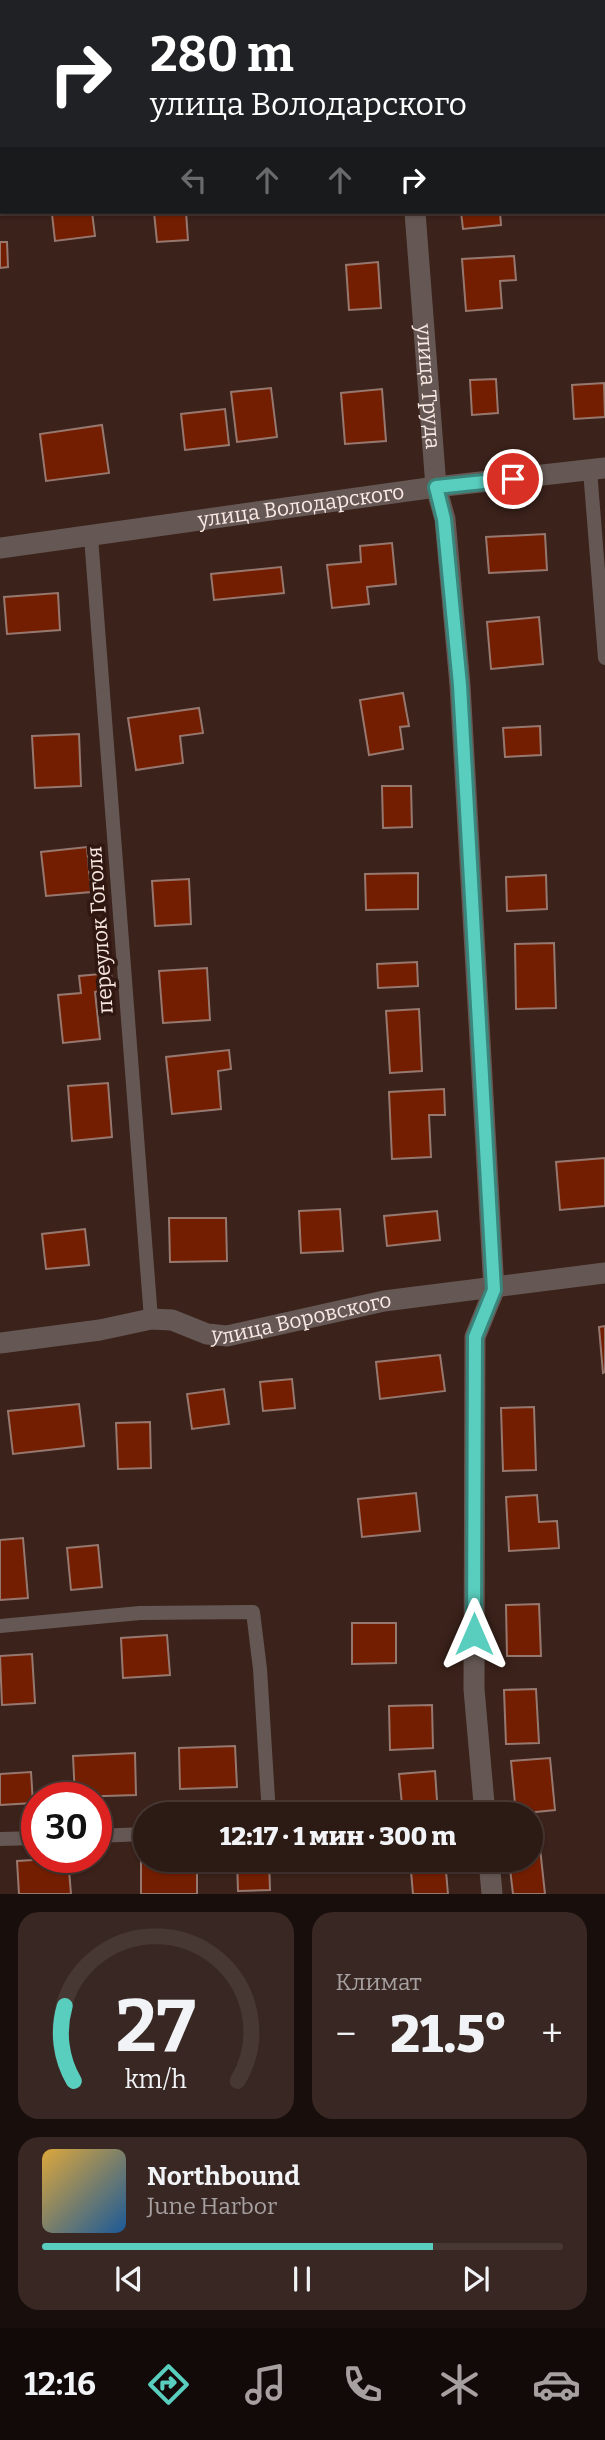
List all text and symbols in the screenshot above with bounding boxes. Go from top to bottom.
text: 280 m [150,25,294,84]
icon: right [35,28,126,119]
text: улица Володарского [150,85,467,123]
icon: left [175,161,213,199]
icon: ahead [248,161,286,199]
icon: ahead [321,161,359,199]
icon: right [394,161,432,199]
street label: улица Труда [411,322,446,450]
pin [483,449,543,509]
icon: arrive [494,460,532,498]
street label: улица Володарского [195,479,406,533]
street label: переулок Гоголя [81,845,119,1015]
street label: улица Воровского [209,1287,393,1350]
position arrow [437,1597,511,1671]
speed limit sign: 30 [21,1782,112,1873]
text: 12:17 · 1 мин · 300 m [220,1821,456,1852]
text: Климат [336,1968,422,1996]
text: 27 [116,1984,196,2071]
text: 21.5° [390,2003,507,2066]
text: − [336,2011,356,2057]
text: + [541,2011,563,2057]
text: km/h [125,2065,187,2095]
text: Northbound [147,2161,300,2192]
text: June Harbor [147,2192,277,2220]
icon: previous [110,2260,148,2298]
icon: pause [283,2260,321,2298]
icon: next [457,2260,495,2298]
icon: directions [144,2360,193,2409]
icon: music [241,2360,290,2409]
icon: phone [338,2360,387,2409]
icon: climate [435,2360,484,2409]
icon: car [532,2360,581,2409]
text: 12:16 [24,2365,96,2403]

